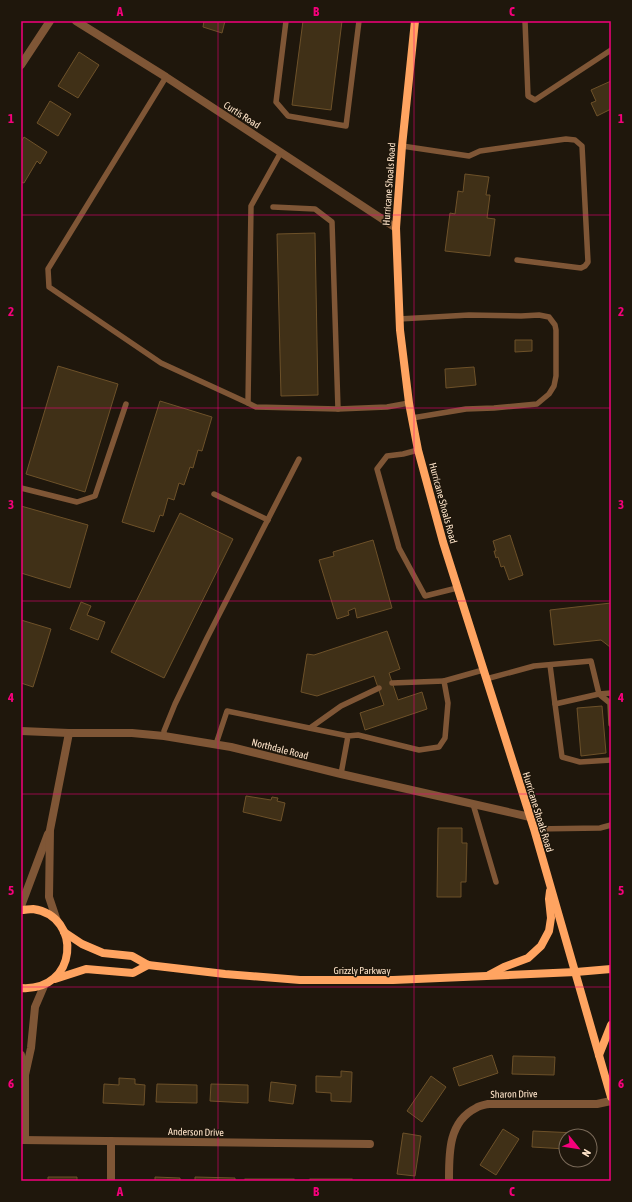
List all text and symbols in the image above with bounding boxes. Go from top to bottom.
text: A [116,4,124,19]
text: B [313,4,320,19]
text: C [509,4,515,19]
street label: Curtis Road [222,99,263,131]
text: 1 [8,111,14,126]
text: 1 [618,111,624,126]
street label: Hurricane Shoals Road [381,142,397,226]
text: 2 [8,304,14,319]
text: 2 [618,304,624,319]
street label: Hurricane Shoals Road [427,461,459,545]
text: 3 [8,497,14,512]
text: 3 [618,497,624,512]
text: 4 [7,690,14,705]
text: 4 [617,690,624,705]
street label: Northdale Road [250,737,310,761]
street label: Hurricane Shoals Road [521,771,555,854]
text: 5 [8,883,14,898]
text: 5 [618,883,624,898]
street label: Grizzly Parkway [333,965,391,976]
text: 6 [8,1076,14,1091]
text: 6 [618,1076,624,1091]
street label: Sharon Drive [490,1088,538,1100]
street label: Anderson Drive [168,1126,224,1138]
north arrow [558,1128,598,1168]
text: N [580,1147,593,1159]
text: A [116,1184,124,1199]
text: B [313,1184,320,1199]
text: C [509,1184,515,1199]

